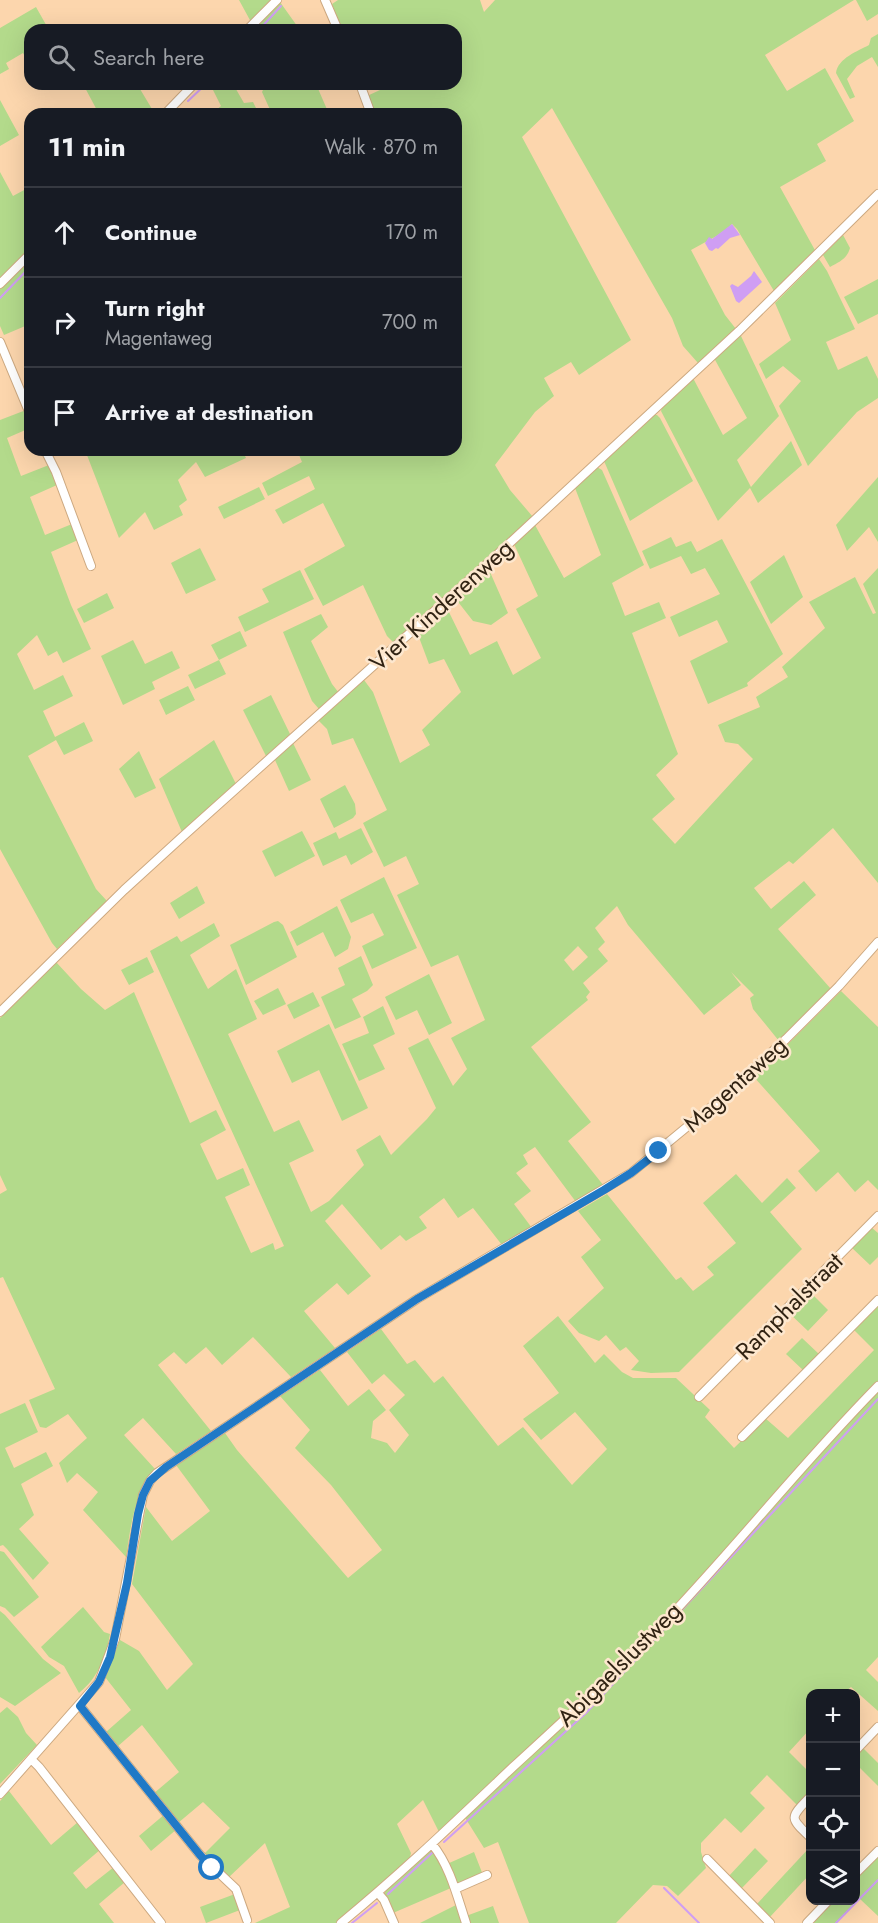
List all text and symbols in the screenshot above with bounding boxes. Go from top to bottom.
search box [24,24,462,90]
icon: search [45,41,78,74]
text: Search here [93,41,204,73]
text: 11 min [48,128,126,166]
text: Walk · 870 m [324,133,438,162]
icon: ahead [48,216,81,249]
text: Continue [105,216,197,248]
text: 170 m [385,218,438,247]
text: Turn right [105,292,205,324]
icon: right [48,306,81,339]
text: 700 m [382,308,438,337]
text: Magentaweg [105,324,212,353]
icon: arrive [48,396,81,429]
text: Arrive at destination [105,396,314,428]
street label: Vier Kinderenweg [361,531,521,679]
street label: Magentaweg [675,1028,795,1140]
route end [645,1137,671,1163]
street label: Ramphalstraat [727,1244,851,1368]
street label: Abigaelslustweg [549,1594,689,1734]
map controls [806,1689,860,1905]
button: + [806,1689,860,1743]
button: − [806,1743,860,1797]
button: locate [806,1797,860,1851]
button: layers [806,1851,860,1905]
route start [198,1854,224,1880]

